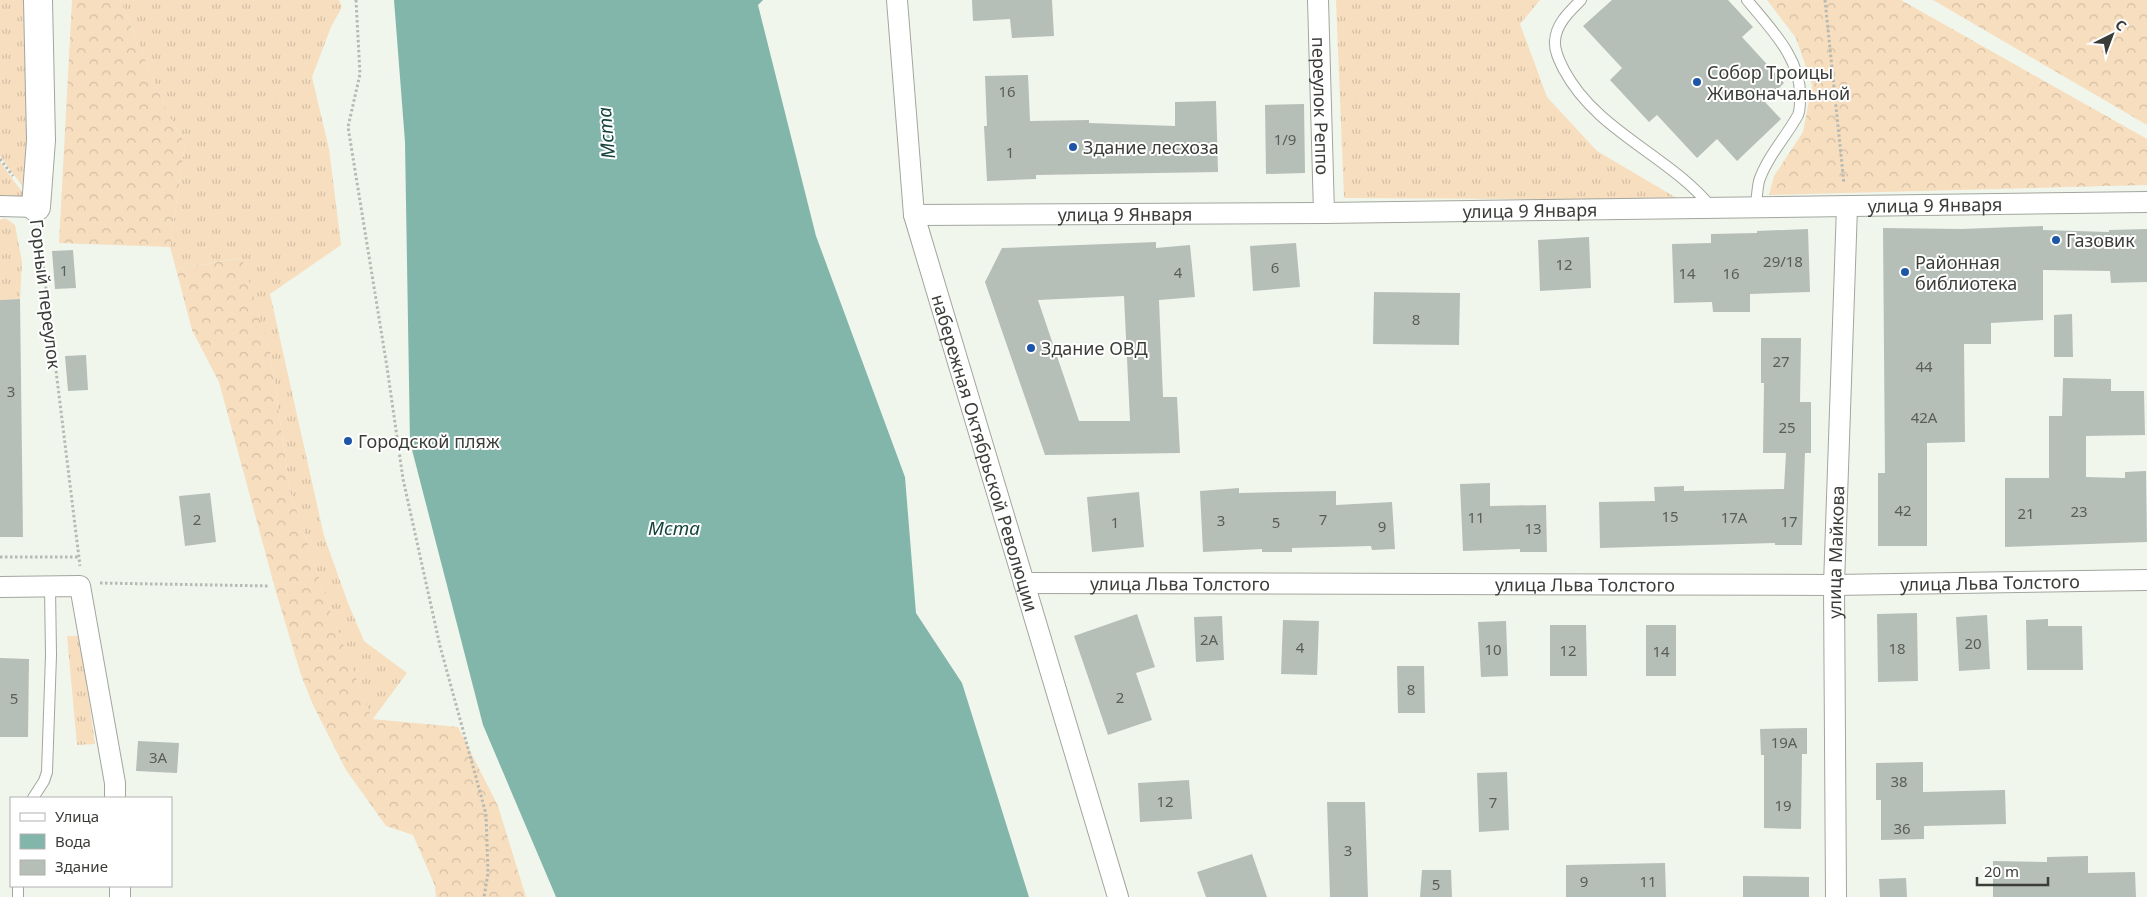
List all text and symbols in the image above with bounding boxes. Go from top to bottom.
north arrow [2087,10,2137,60]
text: С [2111,15,2131,35]
street label: переулок Реппо [1307,37,1335,175]
place label: Собор Троицы Живоначальной [1707,60,1850,105]
marker: Собор Троицы Живоначальной [1691,76,1703,88]
house number: 16 [998,81,1016,101]
water label: Мста [591,106,621,160]
house number: 1/9 [1274,129,1296,149]
place label: Здание лесхоза [1083,135,1219,159]
marker: Здание лесхоза [1067,141,1079,153]
house number: 1 [1006,142,1014,162]
street label: улица 9 Января [1867,192,2002,218]
street label: улица 9 Января [1463,197,1597,223]
street label: улица 9 Января [1058,202,1192,226]
street label: Горный переулок [25,218,67,371]
place label: Газовик [2066,228,2135,252]
marker: Газовик [2050,234,2062,246]
place label: Районная библиотека [1915,250,2017,295]
house number: 29/18 [1763,251,1803,271]
house number: 12 [1555,254,1573,274]
house number: 6 [1271,257,1279,277]
house number: 1 [60,260,68,280]
house number: 4 [1174,262,1183,282]
house number: 14 [1678,263,1696,283]
house number: 16 [1722,263,1740,283]
marker: Районная библиотека [1899,266,1911,278]
street label: набережная Октябрьской Революции [926,291,1044,615]
house number: 8 [1412,309,1420,329]
place label: Здание ОВД [1041,336,1148,360]
marker: Здание ОВД [1025,342,1037,354]
house number: 27 [1772,351,1790,371]
house number: 44 [1915,356,1933,376]
house number: 3 [7,381,15,401]
house number: 42А [1911,407,1938,427]
house number: 25 [1778,417,1796,437]
place label: Городской пляж [358,429,500,453]
marker: Городской пляж [342,435,354,447]
street label: улица Майкова [1822,485,1849,619]
house number: 42 [1894,500,1912,520]
house number: 23 [2070,501,2088,521]
house number: 21 [2017,503,2035,523]
house number: 15 [1661,506,1679,526]
house number: 11 [1467,507,1485,527]
house number: 17А [1721,507,1748,527]
house number: 2 [193,509,201,529]
house number: 7 [1319,509,1327,529]
house number: 3 [1217,510,1225,530]
house number: 17 [1780,511,1798,531]
house number: 1 [1111,512,1119,532]
house number: 5 [1272,512,1280,532]
water label: Мста [648,515,700,541]
house number: 9 [1378,516,1386,536]
house number: 13 [1524,518,1542,538]
street label: улица Льва Толстого [1900,569,2080,596]
street label: улица Льва Толстого [1090,571,1270,596]
street label: улица Льва Толстого [1495,572,1675,597]
house number: 2А [1200,629,1219,649]
house number: 20 [1964,633,1982,653]
house number: 4 [1296,637,1305,657]
house number: 18 [1888,638,1906,658]
house number: 10 [1484,639,1502,659]
house number: 12 [1559,640,1577,660]
house number: 14 [1652,641,1670,661]
house number: 8 [1407,679,1415,699]
house number: 2 [1116,687,1124,707]
house number: 5 [10,688,18,708]
house number: 19А [1771,732,1798,752]
house number: 3А [149,747,168,767]
house number: 38 [1890,771,1908,791]
house number: 12 [1156,791,1174,811]
house number: 7 [1489,792,1497,812]
house number: 19 [1774,795,1792,815]
legend [10,797,172,887]
text: Улица [55,806,99,826]
house number: 36 [1893,818,1911,838]
text: Вода [55,831,91,851]
house number: 3 [1344,840,1352,860]
scale bar [1977,854,2048,886]
text: Здание [55,856,108,876]
text: 20 m [1984,861,2019,881]
house number: 9 [1580,871,1588,891]
house number: 11 [1639,871,1657,891]
house number: 5 [1432,874,1440,894]

